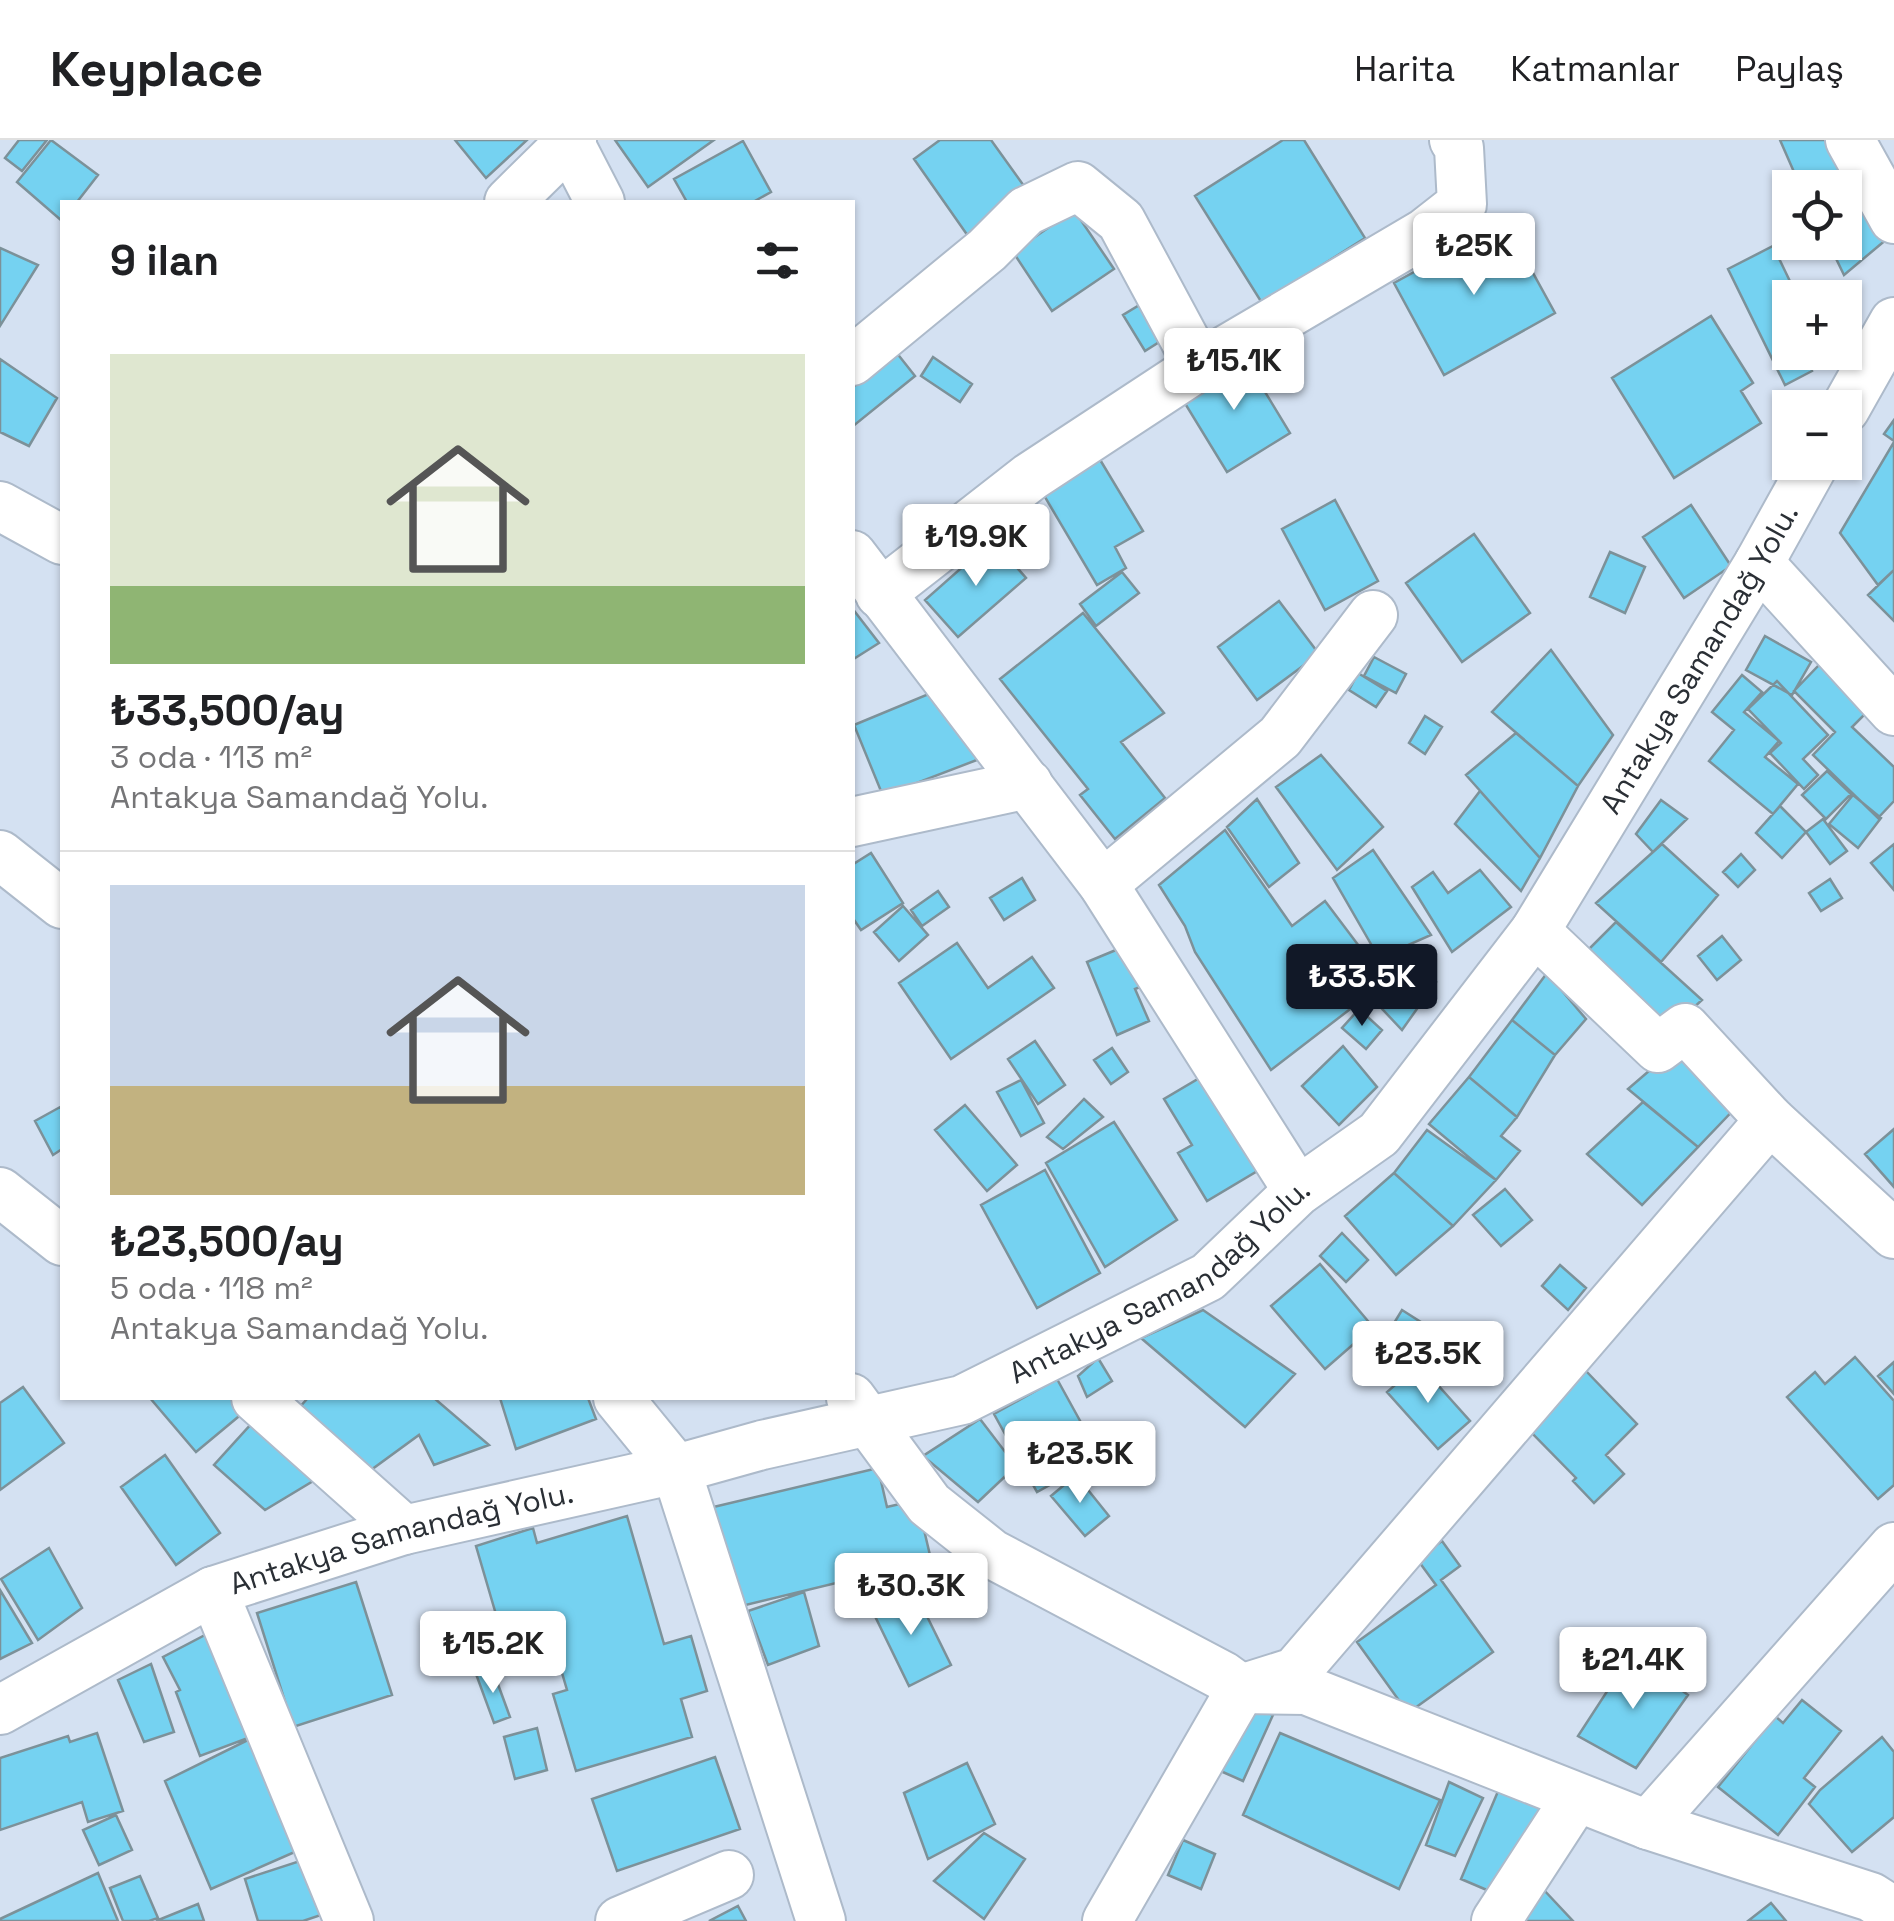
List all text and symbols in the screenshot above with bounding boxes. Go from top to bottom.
text: Keyplace [50,39,263,100]
text: Harita [1354,47,1455,91]
text: Katmanlar [1510,47,1680,91]
text: Paylaş [1735,47,1844,91]
map controls [1772,170,1862,480]
button: locate [1772,170,1862,260]
pin: ₺25K [1415,213,1533,298]
text: ₺25K [1435,225,1513,265]
icon: filters [750,233,805,288]
text: 9 ilan [110,234,219,287]
button: + [1772,280,1862,370]
pin: ₺15.1K [1153,328,1315,413]
text: ₺15.1K [1186,340,1282,380]
button: − [1772,390,1862,480]
icon: home [368,419,548,599]
street label: Antakya Samandağ Yolu. [1591,497,1807,821]
pin: ₺19.9K [895,504,1057,589]
text: ₺19.9K [925,516,1027,556]
text: ₺33,500/ay [110,684,344,737]
text: 3 oda · 113 m² [110,737,312,777]
text: Antakya Samandağ Yolu. [110,777,488,817]
pin: ₺33.5K [1281,944,1443,1029]
icon: home [368,950,548,1130]
text: ₺33.5K [1308,956,1416,996]
street label: Antakya Samandağ Yolu. [1002,1169,1317,1392]
text: ₺23,500/ay [110,1215,344,1268]
text: 5 oda · 118 m² [110,1268,313,1308]
text: Antakya Samandağ Yolu. [110,1308,488,1348]
pin: ₺23.5K [1347,1321,1509,1406]
text: ₺23.5K [1374,1333,1482,1373]
pin: ₺23.5K [999,1421,1161,1506]
text: ₺23.5K [1026,1433,1134,1473]
street label: Antakya Samandağ Yolu. [225,1473,577,1603]
pin: ₺30.3K [830,1553,992,1638]
text: ₺30.3K [857,1565,965,1605]
pin: ₺15.2K [412,1611,574,1696]
text: ₺15.2K [442,1623,544,1663]
pin: ₺21.4K [1552,1627,1714,1712]
text: ₺21.4K [1581,1639,1685,1679]

